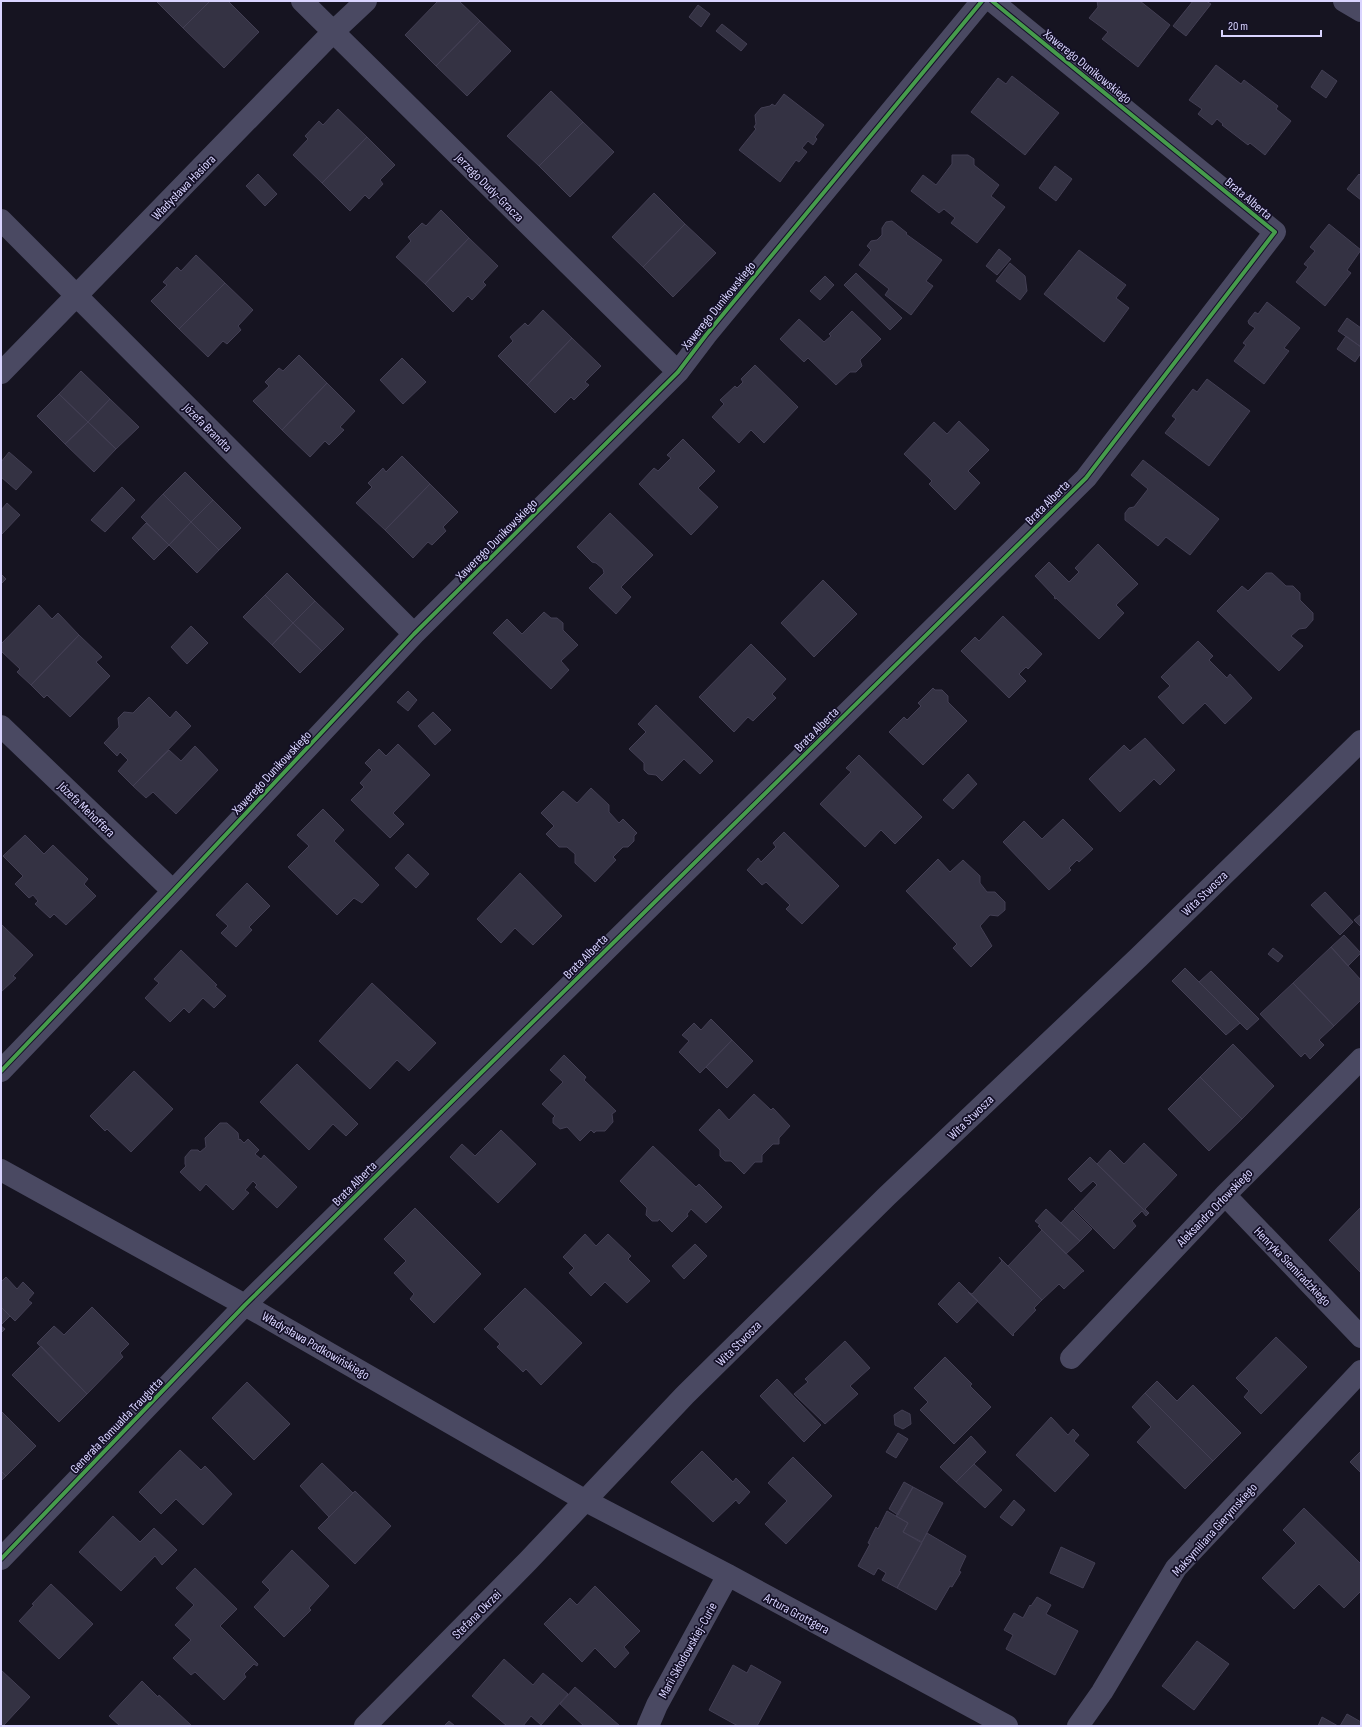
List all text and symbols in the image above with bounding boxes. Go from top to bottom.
scale bar [1222,12,1321,38]
text: 20 m [1228,19,1248,34]
street label: Xawerego Dunikowskiego [1039,26,1135,107]
street label: Jerzego Dudy-Gracza [451,149,527,225]
street label: Władysława Hasiora [148,151,219,224]
street label: Brata Alberta [1221,174,1275,223]
street label: Xawerego Dunikowskiego [678,258,759,354]
street label: Józefa Brandta [179,399,235,455]
street label: Brata Alberta [1022,477,1073,528]
street label: Xawerego Dunikowskiego [452,495,541,585]
street label: Brata Alberta [791,704,842,755]
street label: Xawerego Dunikowskiego [228,727,315,819]
street label: Józefa Mehoffera [54,778,118,841]
street label: Wita Stwosza [1178,868,1231,920]
street label: Brata Alberta [560,931,611,982]
street label: Wita Stwosza [944,1092,997,1144]
street label: Brata Alberta [329,1158,380,1209]
street label: Aleksandra Orłowskiego [1173,1165,1256,1251]
street label: Henryka Siemiradzkiego [1250,1224,1334,1310]
street label: Władysława Podkowińskiego [259,1308,372,1383]
street label: Wita Stwosza [712,1317,765,1370]
street label: Generała Romualda Traugutta [67,1374,167,1477]
street label: Maksymiliana Gierymskiego [1169,1480,1261,1580]
street label: Stefana Okrzei [449,1587,505,1643]
street label: Artura Grottgera [760,1589,832,1638]
street label: Marii Skłodowskiej-Curie [655,1600,721,1701]

